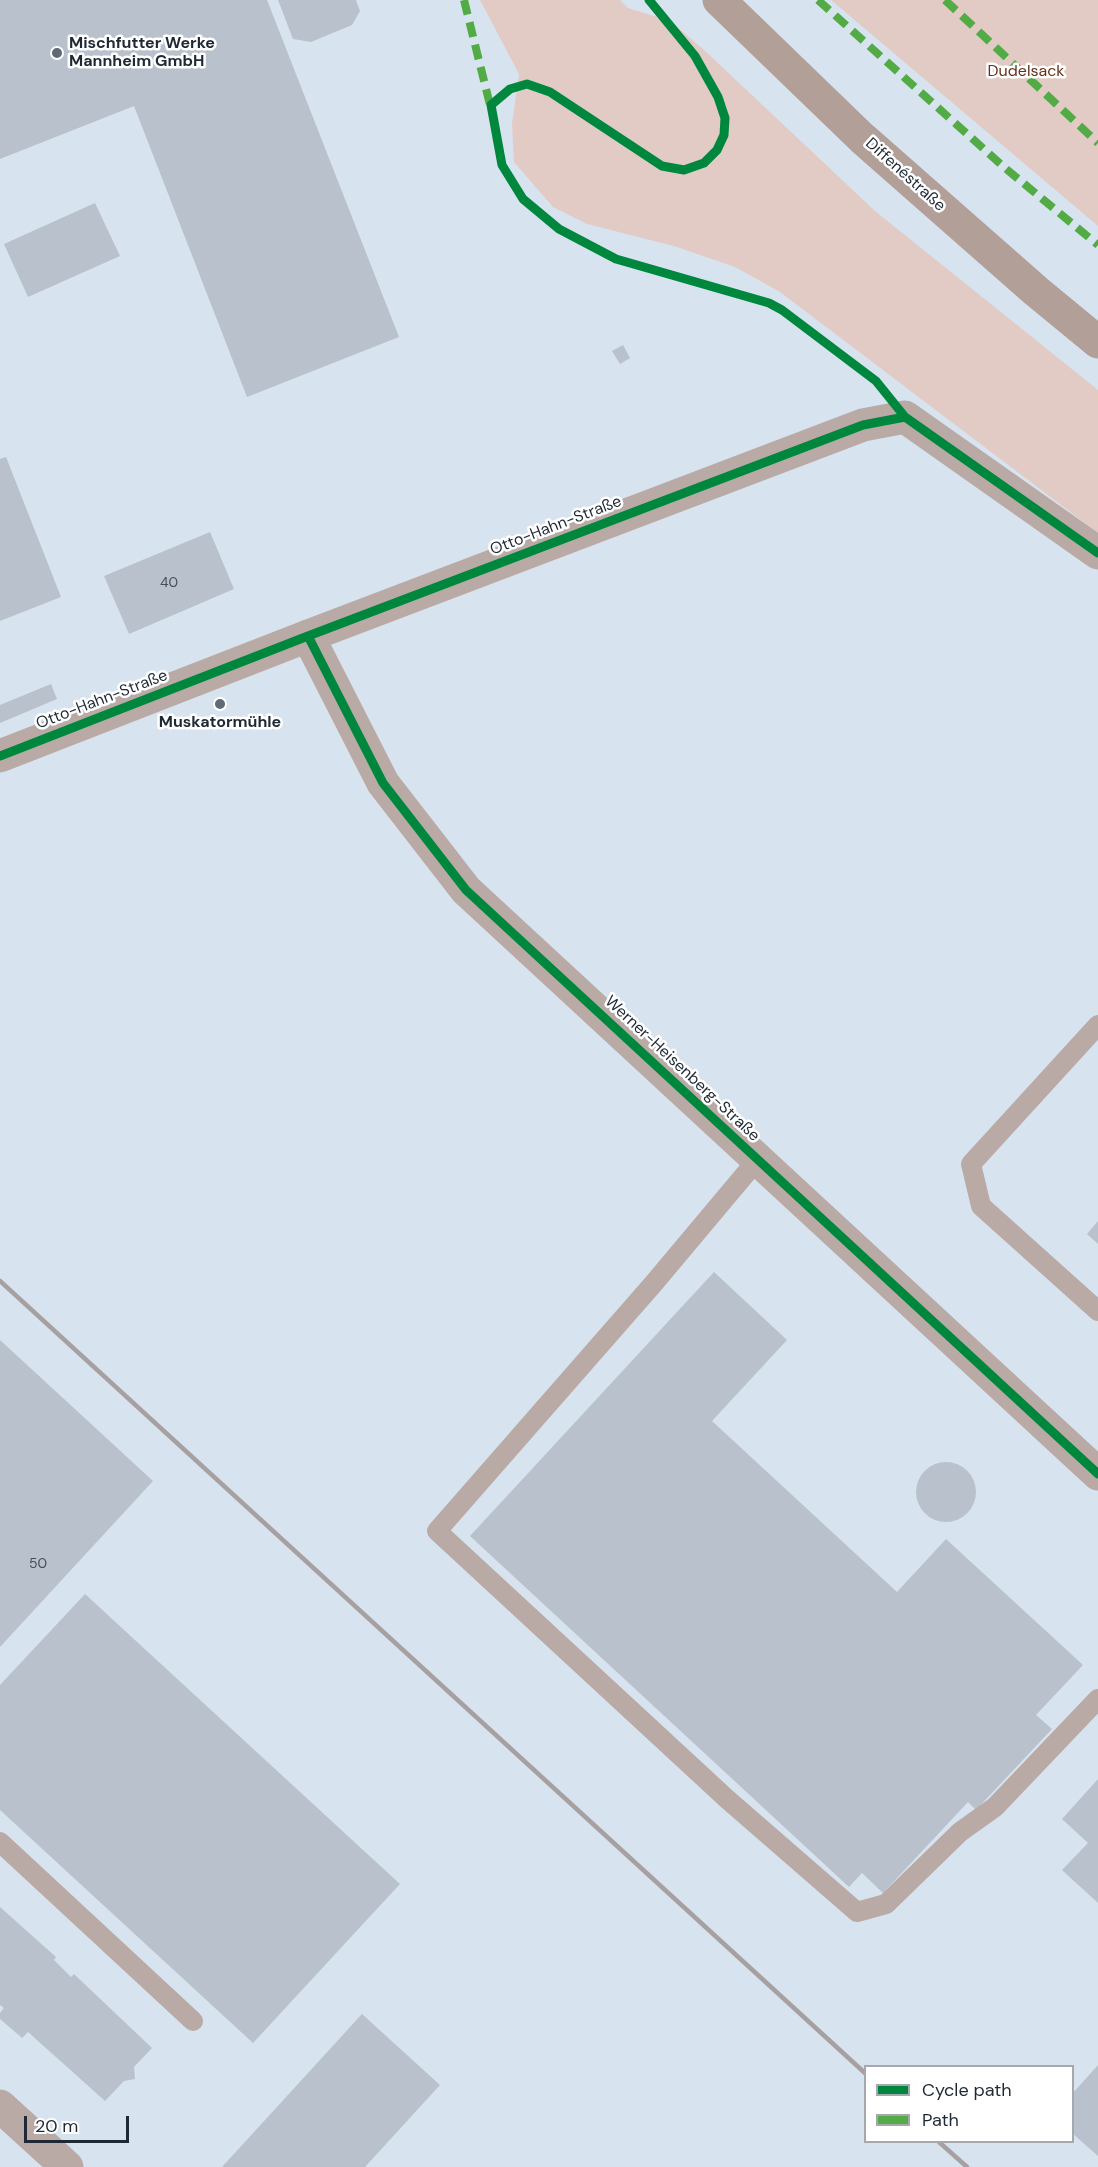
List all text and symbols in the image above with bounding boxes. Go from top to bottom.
place label: Mischfutter Werke Mannheim GmbH [69,34,215,72]
marker: Mischfutter Werke Mannheim GmbH [50,46,64,60]
park label: Dudelsack [988,62,1064,82]
street label: Diffenéstraße [861,134,949,216]
street label: Otto-Hahn-Straße [488,492,624,560]
house number: 40 [160,575,178,591]
street label: Otto-Hahn-Straße [34,666,170,734]
marker: Muskatormühle [213,697,227,711]
place label: Muskatormühle [159,713,281,733]
street label: Werner-Heisenberg-Straße [601,992,763,1146]
house number: 50 [29,1556,47,1572]
legend [864,2065,1074,2143]
text: Cycle path [922,2078,1012,2102]
scale bar [27,2104,132,2142]
text: Path [922,2108,959,2132]
text: 20 m [35,2114,78,2138]

